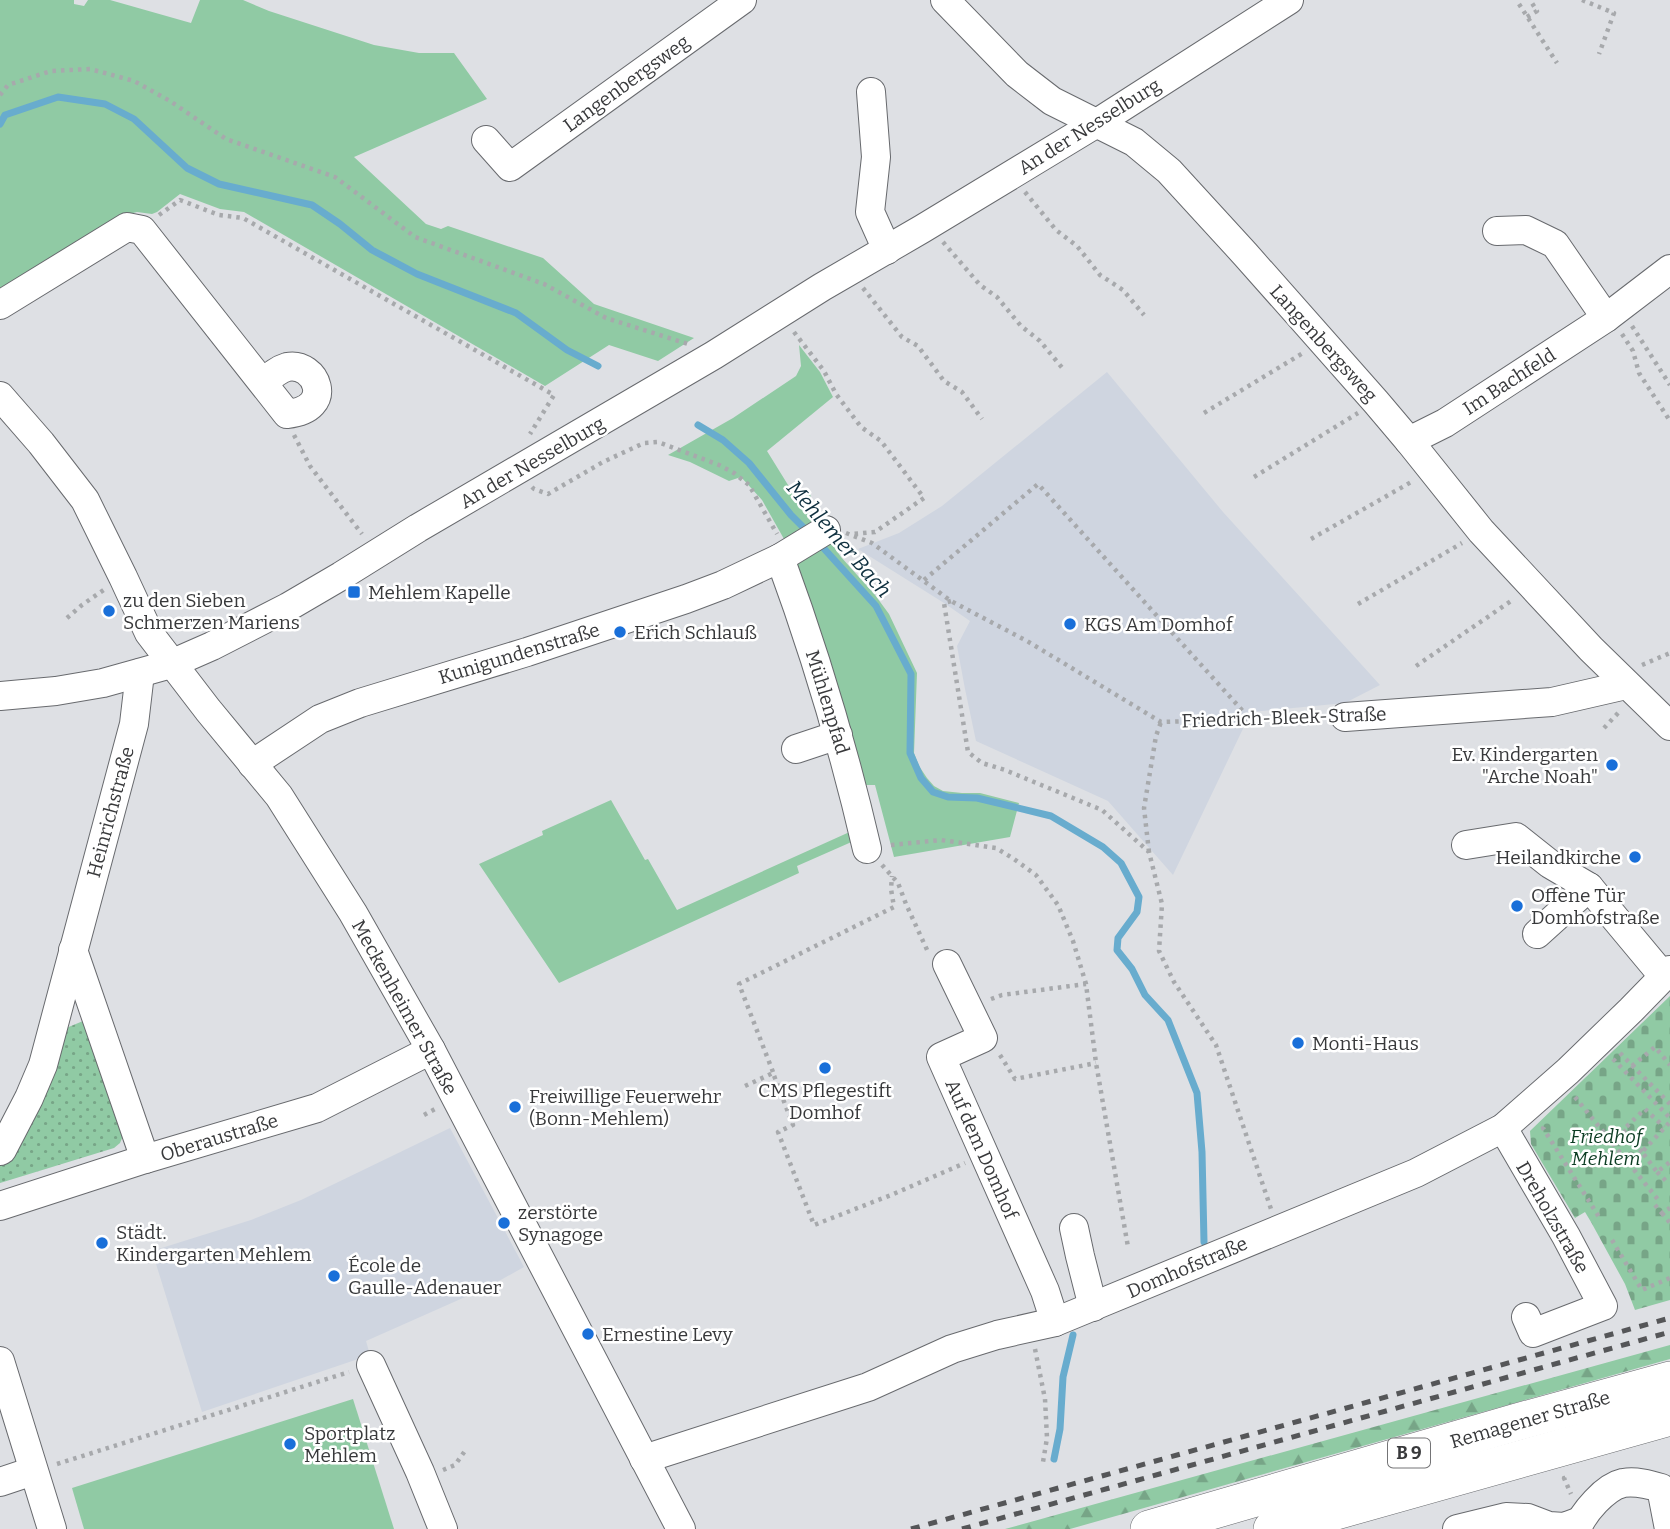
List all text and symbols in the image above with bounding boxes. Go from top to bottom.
street label: Langenbergsweg [559,30,694,137]
street label: An der Nesselburg [1014,73,1165,179]
street label: Langenbergsweg [1265,280,1383,407]
street label: Im Bachfeld [1459,343,1560,420]
street label: An der Nesselburg [456,411,609,513]
water label: Mehlemer Bach [781,475,897,603]
place label: Mehlem Kapelle [368,581,511,604]
marker: Mehlem Kapelle [346,584,362,600]
place label: zu den Sieben Schmerzen Mariens [123,589,300,634]
marker: zu den Sieben Schmerzen Mariens [101,603,117,619]
place label: KGS Am Domhof [1084,613,1234,636]
marker: KGS Am Domhof [1062,616,1078,632]
street label: Kunigundenstraße [436,618,602,689]
place label: Erich Schlauß [634,621,757,644]
marker: Erich Schlauß [612,624,628,640]
street label: Mühlenpfad [801,647,854,757]
street label: Friedrich-Bleek-Straße [1181,702,1387,733]
place label: Ev. Kindergarten "Arche Noah" [1452,743,1598,788]
street label: Heinrichstraße [82,744,139,880]
marker: Ev. Kindergarten "Arche Noah" [1604,757,1620,773]
place label: Heilandkirche [1496,846,1621,869]
marker: Heilandkirche [1627,849,1643,865]
place label: Offene Tür Domhofstraße [1531,884,1660,929]
marker: Offene Tür Domhofstraße [1509,898,1525,914]
street label: Meckenheimer Straße [347,916,462,1099]
place label: Monti-Haus [1312,1032,1419,1055]
marker: Monti-Haus [1290,1035,1306,1051]
marker: CMS Pflegestift Domhof [817,1060,833,1076]
street label: Auf dem Domhof [940,1076,1023,1224]
place label: CMS Pflegestift Domhof [758,1079,892,1124]
place label: Freiwillige Feuerwehr (Bonn-Mehlem) [529,1085,722,1130]
marker: Freiwillige Feuerwehr (Bonn-Mehlem) [507,1099,523,1115]
street label: Oberaustraße [157,1109,281,1166]
park label: Friedhof Mehlem [1570,1125,1645,1170]
street label: Dreholzstraße [1511,1157,1594,1277]
place label: zerstörte Synagoge [518,1201,603,1246]
marker: zerstörte Synagoge [496,1215,512,1231]
place label: Städt. Kindergarten Mehlem [116,1221,311,1266]
street label: Domhofstraße [1123,1232,1251,1303]
marker: Städt. Kindergarten Mehlem [94,1235,110,1251]
place label: École de Gaulle-Adenauer [348,1254,502,1299]
marker: École de Gaulle-Adenauer [326,1268,342,1284]
place label: Ernestine Levy [602,1323,734,1346]
marker: Ernestine Levy [580,1326,596,1342]
street label: Remagener Straße [1448,1386,1613,1453]
place label: Sportplatz Mehlem [304,1422,395,1467]
marker: Sportplatz Mehlem [282,1436,298,1452]
road number: B 9 [1388,1438,1430,1468]

